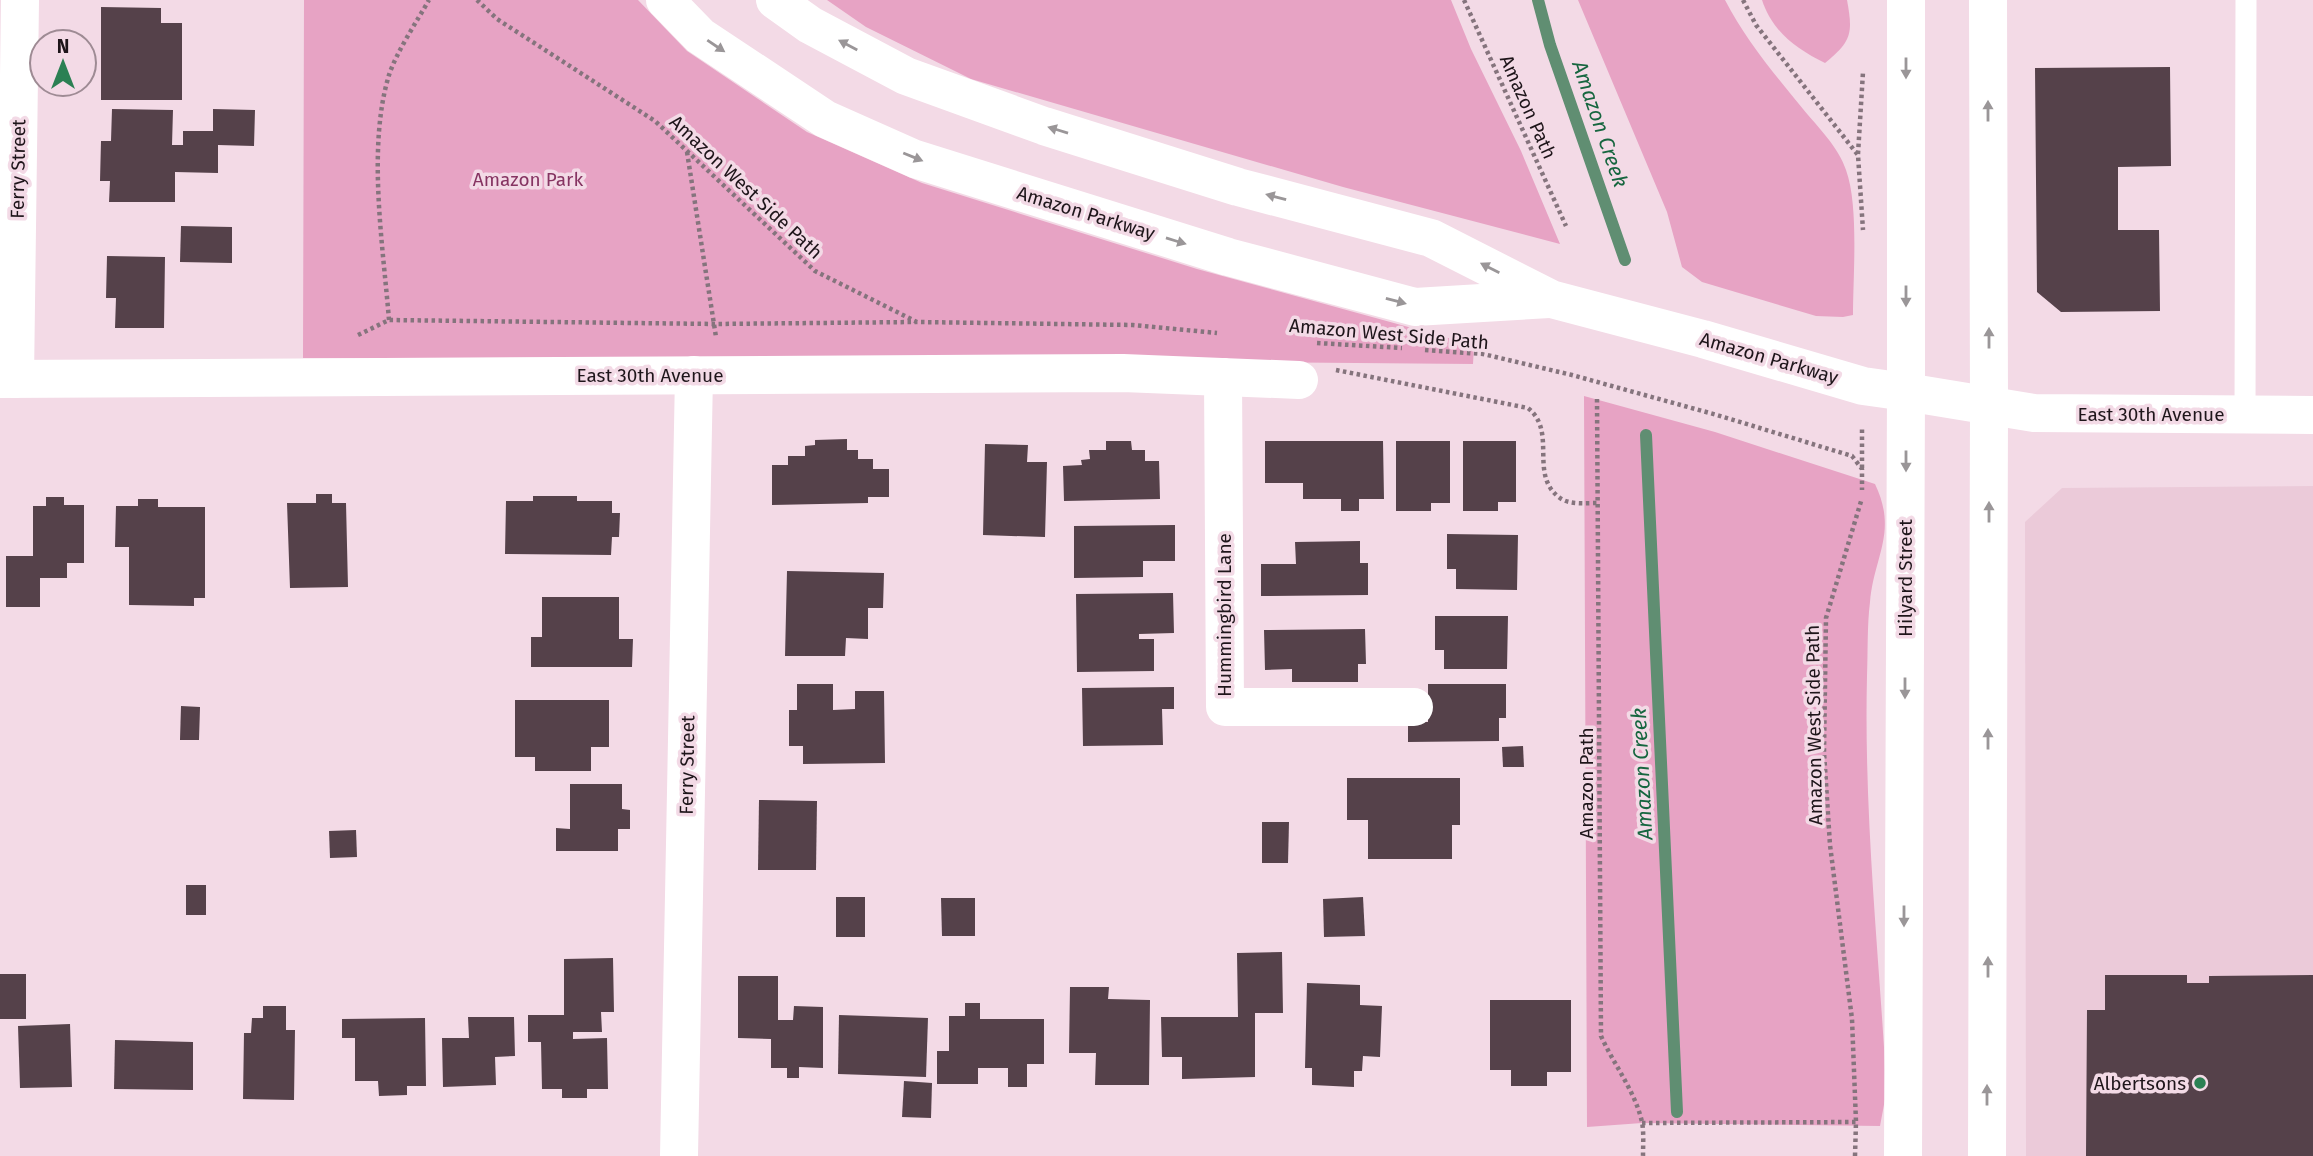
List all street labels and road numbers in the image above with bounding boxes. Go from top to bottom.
street label: Amazon Path [1495,51,1561,163]
street label: Amazon West Side Path [665,110,827,264]
street label: Ferry Street [6,119,30,219]
street label: Amazon Parkway [1014,181,1158,245]
street label: Amazon West Side Path [1288,314,1490,354]
street label: Amazon Parkway [1697,327,1842,389]
street label: East 30th Avenue [576,364,724,387]
street label: East 30th Avenue [2077,403,2225,426]
street label: Hilyard Street [1894,519,1917,637]
street label: Hummingbird Lane [1213,533,1236,697]
street label: Amazon West Side Path [1801,625,1827,825]
street label: Ferry Street [675,715,699,815]
street label: Amazon Path [1575,727,1598,839]

